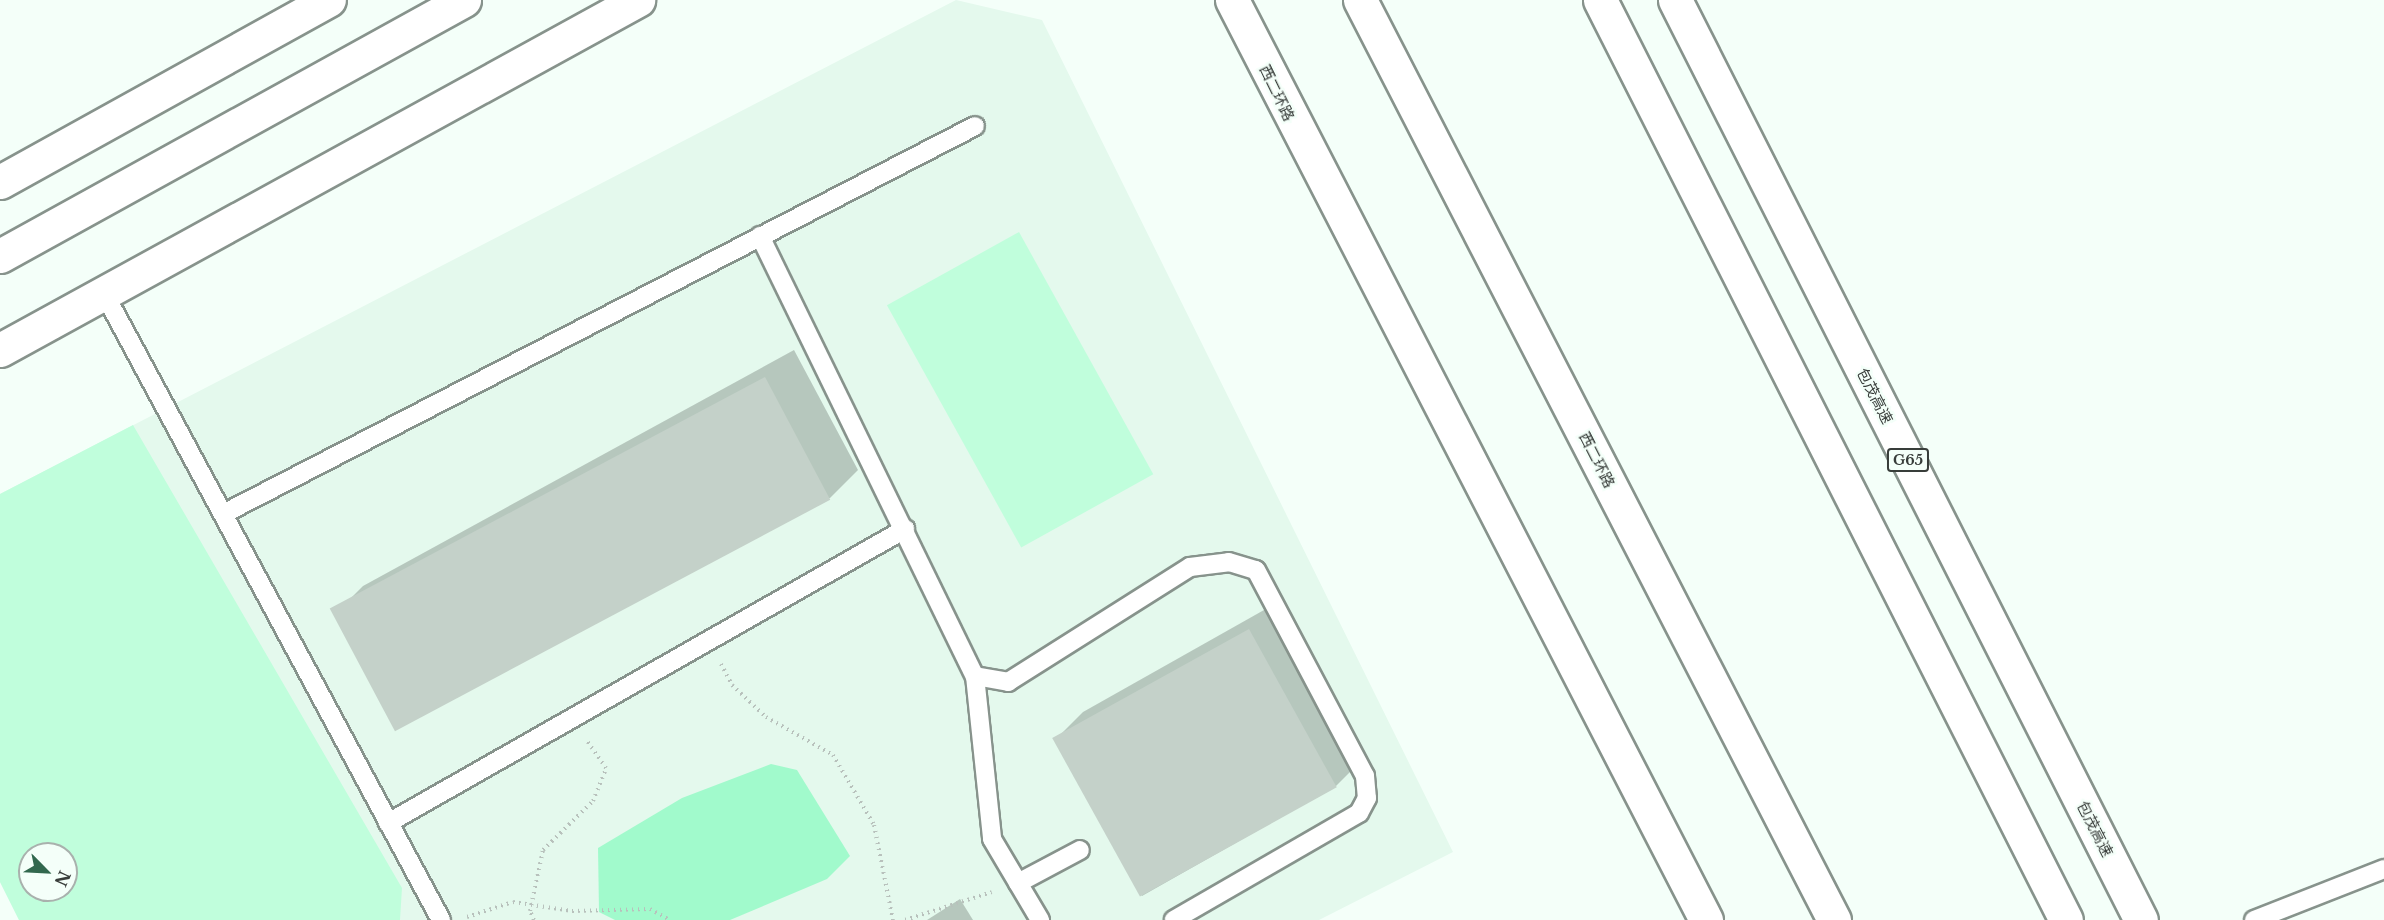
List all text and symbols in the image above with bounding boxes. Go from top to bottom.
street label: 西二环路 [1256,62,1298,124]
street label: 包茂高速 [1853,365,1897,427]
street label: 西二环路 [1575,429,1619,491]
road number: G65 [1886,449,1930,471]
street label: 包茂高速 [2073,798,2117,860]
north arrow [18,842,78,902]
text: N [50,868,75,889]

